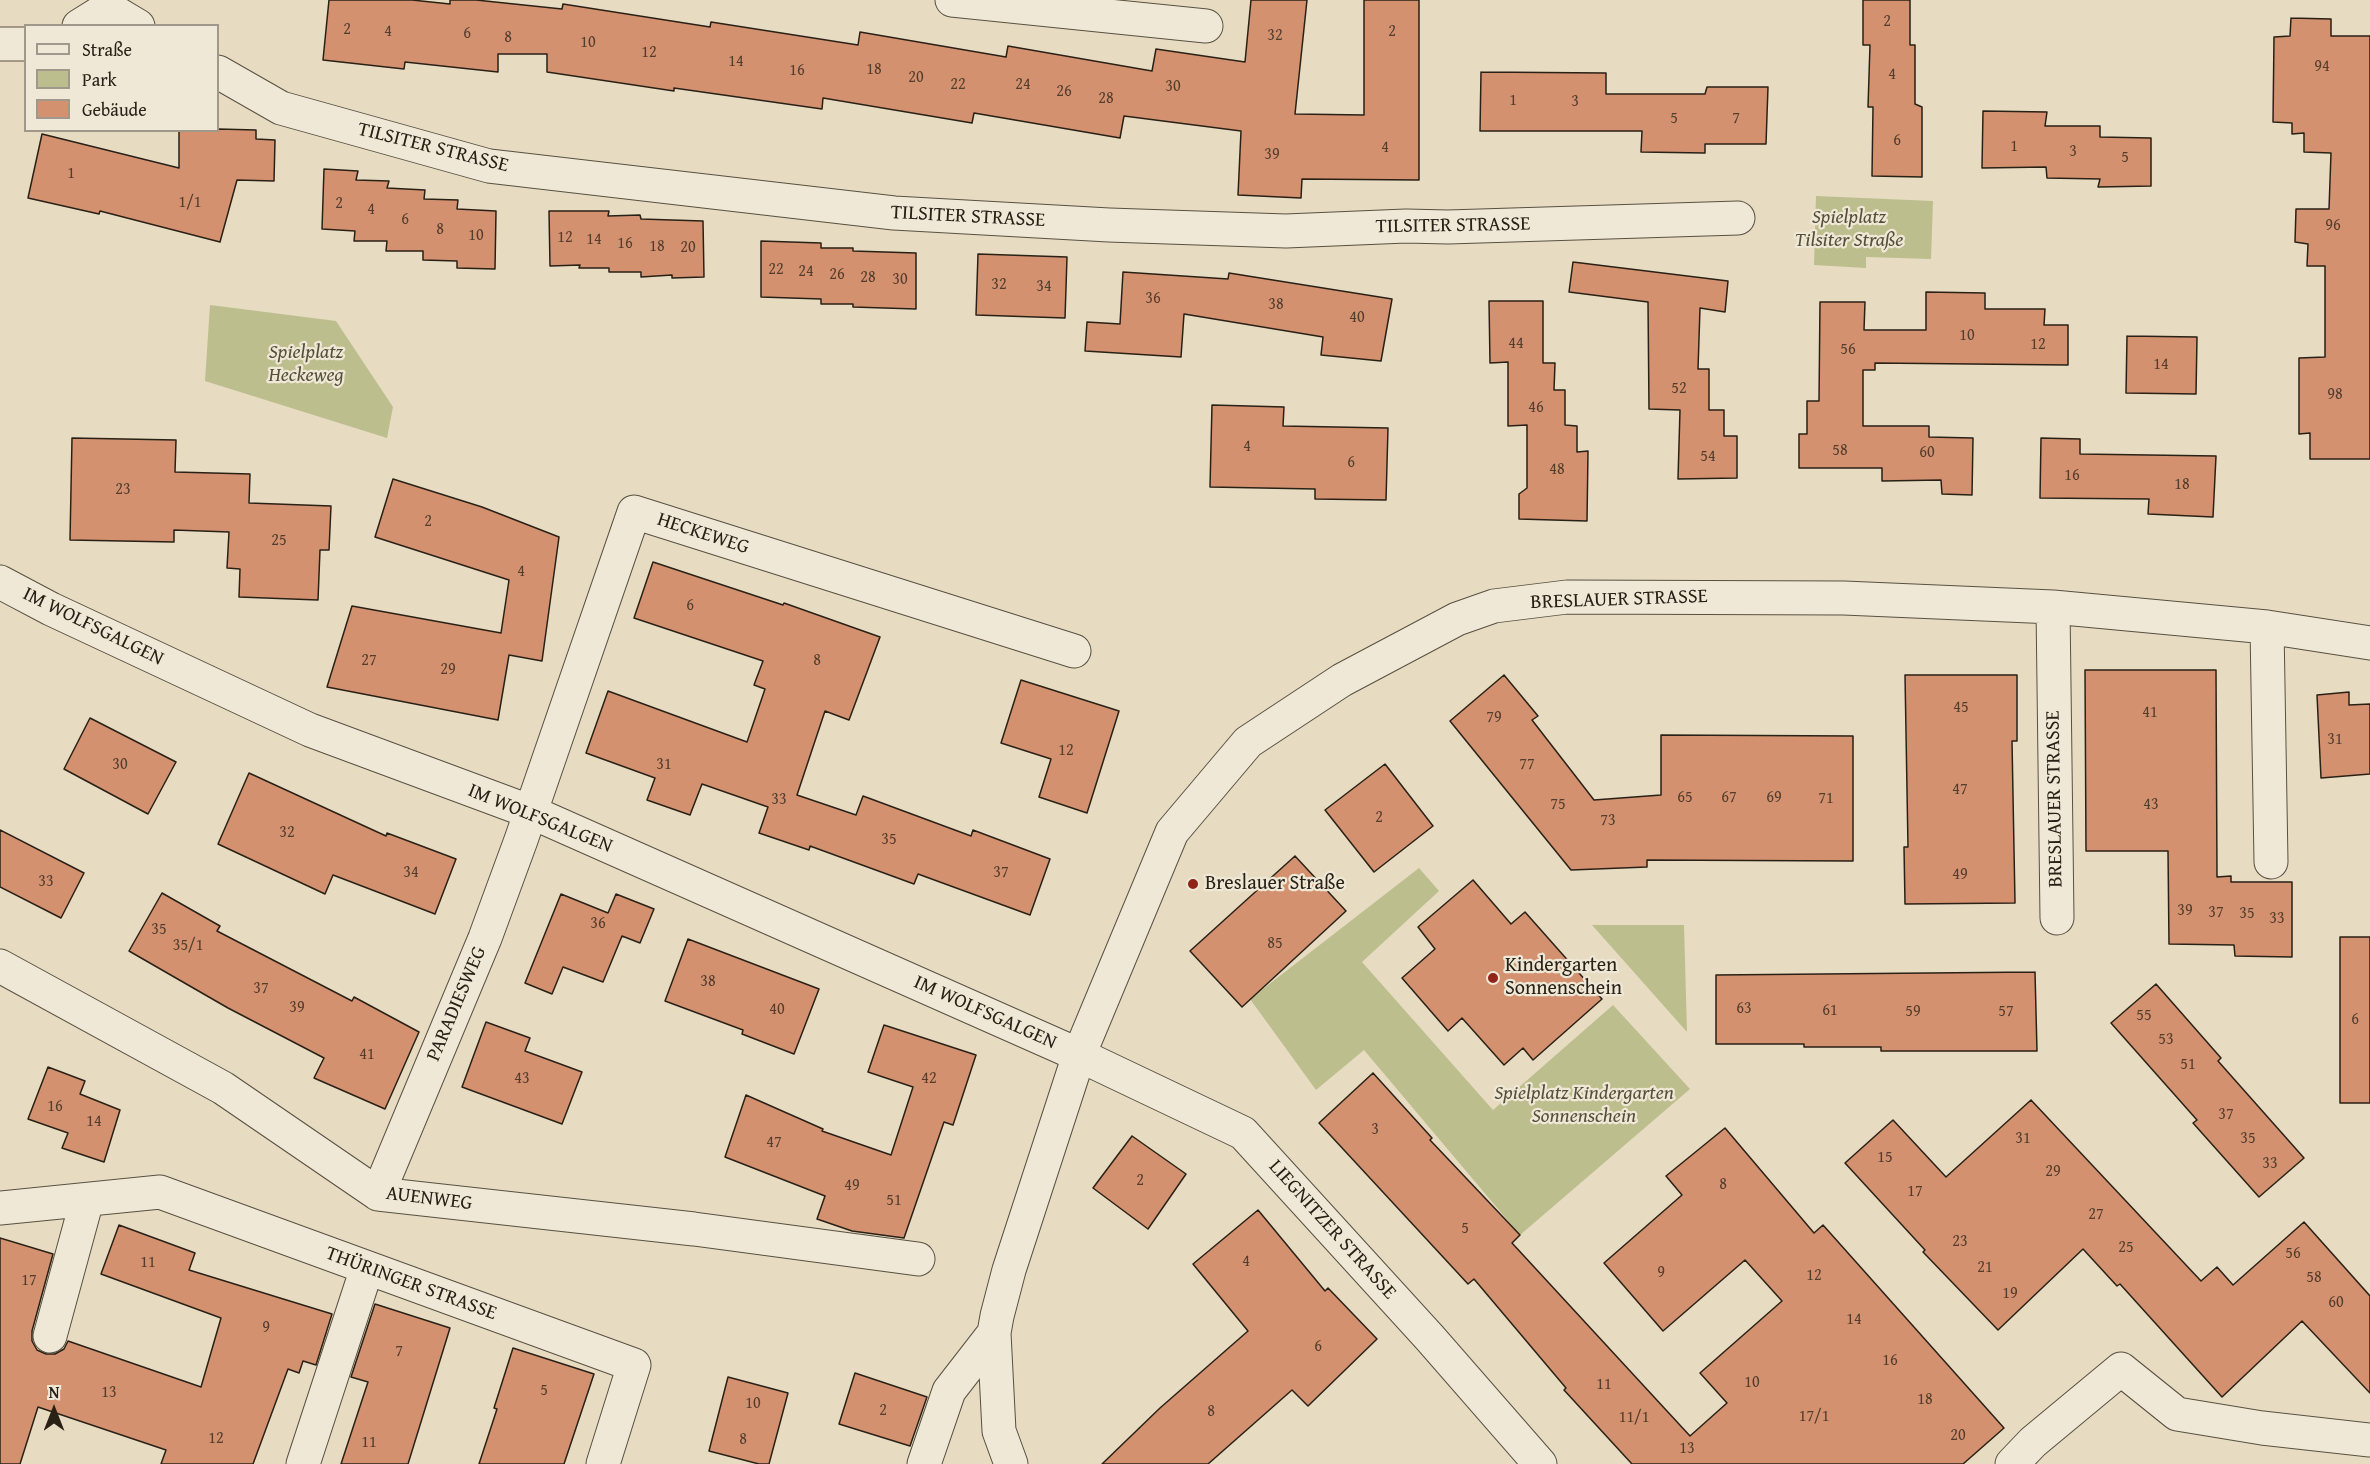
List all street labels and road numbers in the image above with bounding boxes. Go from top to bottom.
street label: TILSITER STRASSE [355,118,511,178]
street label: TILSITER STRASSE [890,201,1046,233]
street label: TILSITER STRASSE [1376,213,1530,239]
street label: HECKEWEG [654,508,752,560]
street label: IM WOLFSGALGEN [19,583,167,671]
street label: BRESLAUER STRASSE [1530,585,1708,615]
street label: BRESLAUER STRASSE [2041,710,2069,888]
street label: IM WOLFSGALGEN [464,779,616,859]
street label: PARADIESWEG [422,943,492,1065]
street label: IM WOLFSGALGEN [910,971,1060,1055]
street label: LIEGNITZER STRASSE [1263,1155,1401,1305]
street label: AUENWEG [385,1182,473,1216]
street label: THÜRINGER STRASSE [322,1242,500,1326]

